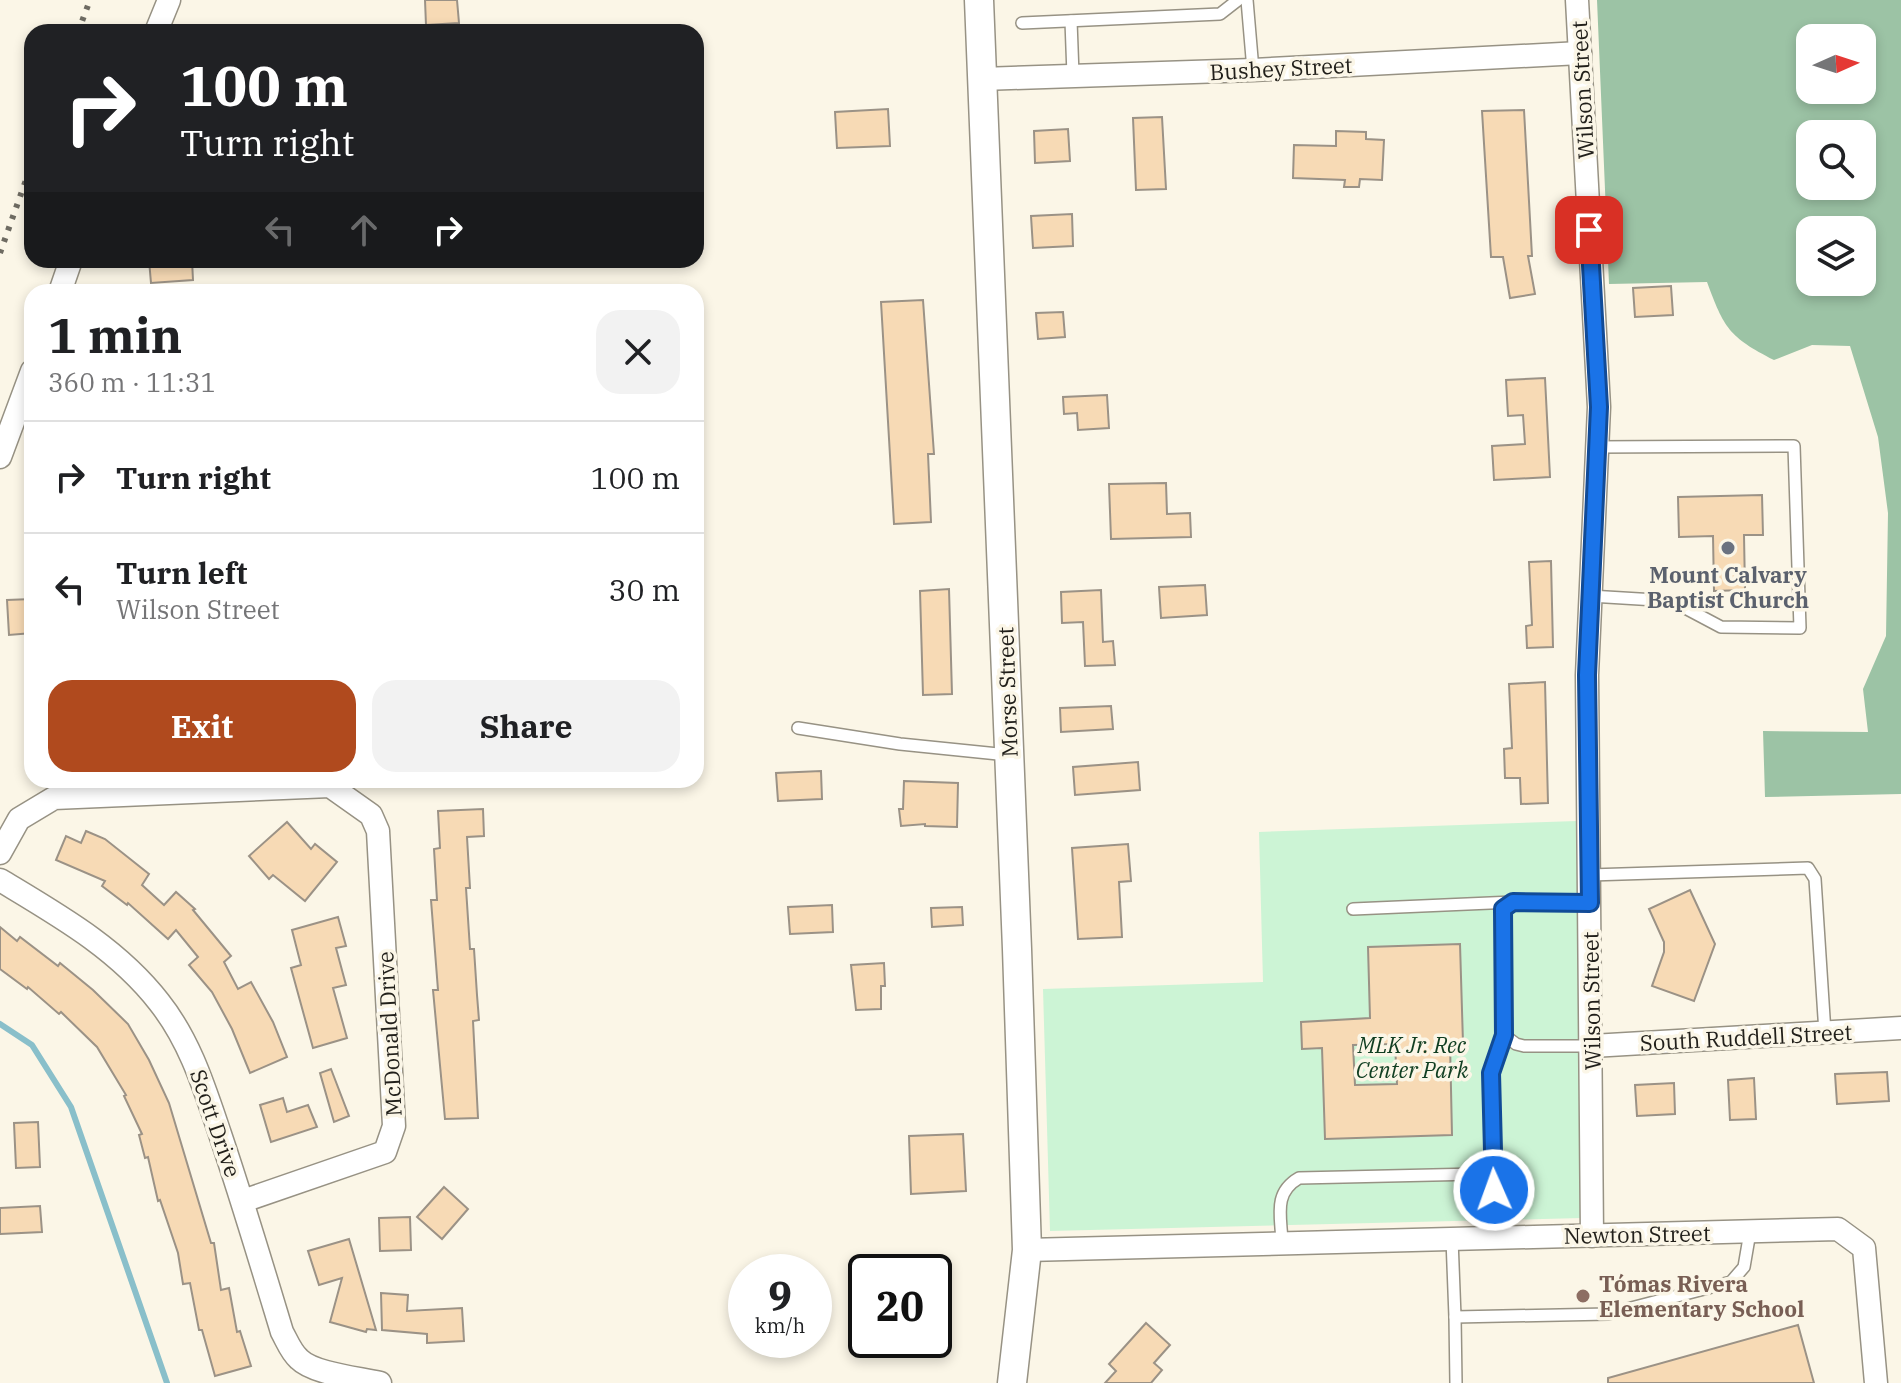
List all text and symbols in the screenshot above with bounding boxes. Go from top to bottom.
street label: Wilson Street [1564,20,1600,160]
north arrow [1796,24,1876,104]
map controls [1796,24,1876,296]
text: 100 m [180,49,348,121]
street label: Bushey Street [1209,50,1353,86]
icon: right [48,56,152,160]
text: Turn right [180,119,354,166]
button: search [1796,120,1876,200]
pin [1555,196,1623,264]
icon: left [258,208,302,252]
icon: ahead [342,208,386,252]
icon: right [426,208,470,252]
icon: arrive [1567,208,1611,252]
button: layers [1796,216,1876,296]
text: 1 min [48,304,182,366]
button: close [596,310,680,394]
text: 360 m · 11:31 [48,365,216,399]
icon: right [48,455,92,499]
text: Turn right [116,458,271,497]
text: 100 m [590,458,680,497]
marker: Mount Calvary Baptist Church [1719,539,1737,557]
text: Turn left [116,553,248,592]
place label: Mount Calvary Baptist Church [1647,560,1809,614]
icon: left [48,567,92,611]
text: 30 m [608,570,680,609]
text: Wilson Street [116,592,280,626]
street label: Morse Street [990,626,1024,758]
button: Exit [48,680,356,772]
button: Share [372,680,680,772]
street label: Wilson Street [1575,931,1607,1071]
street label: McDonald Drive [370,951,408,1117]
street label: South Ruddell Street [1639,1017,1853,1057]
park label: MLK Jr. Rec Center Park [1356,1030,1469,1084]
street label: Scott Drive [184,1065,248,1181]
position arrow [1452,1148,1536,1232]
street label: Newton Street [1563,1218,1711,1250]
speed limit sign: 20 [848,1254,952,1358]
place label: Tómas Rivera Elementary School [1599,1269,1804,1323]
text: 9 [768,1270,792,1322]
marker: Tómas Rivera Elementary School [1574,1287,1592,1305]
text: km/h [755,1312,805,1339]

